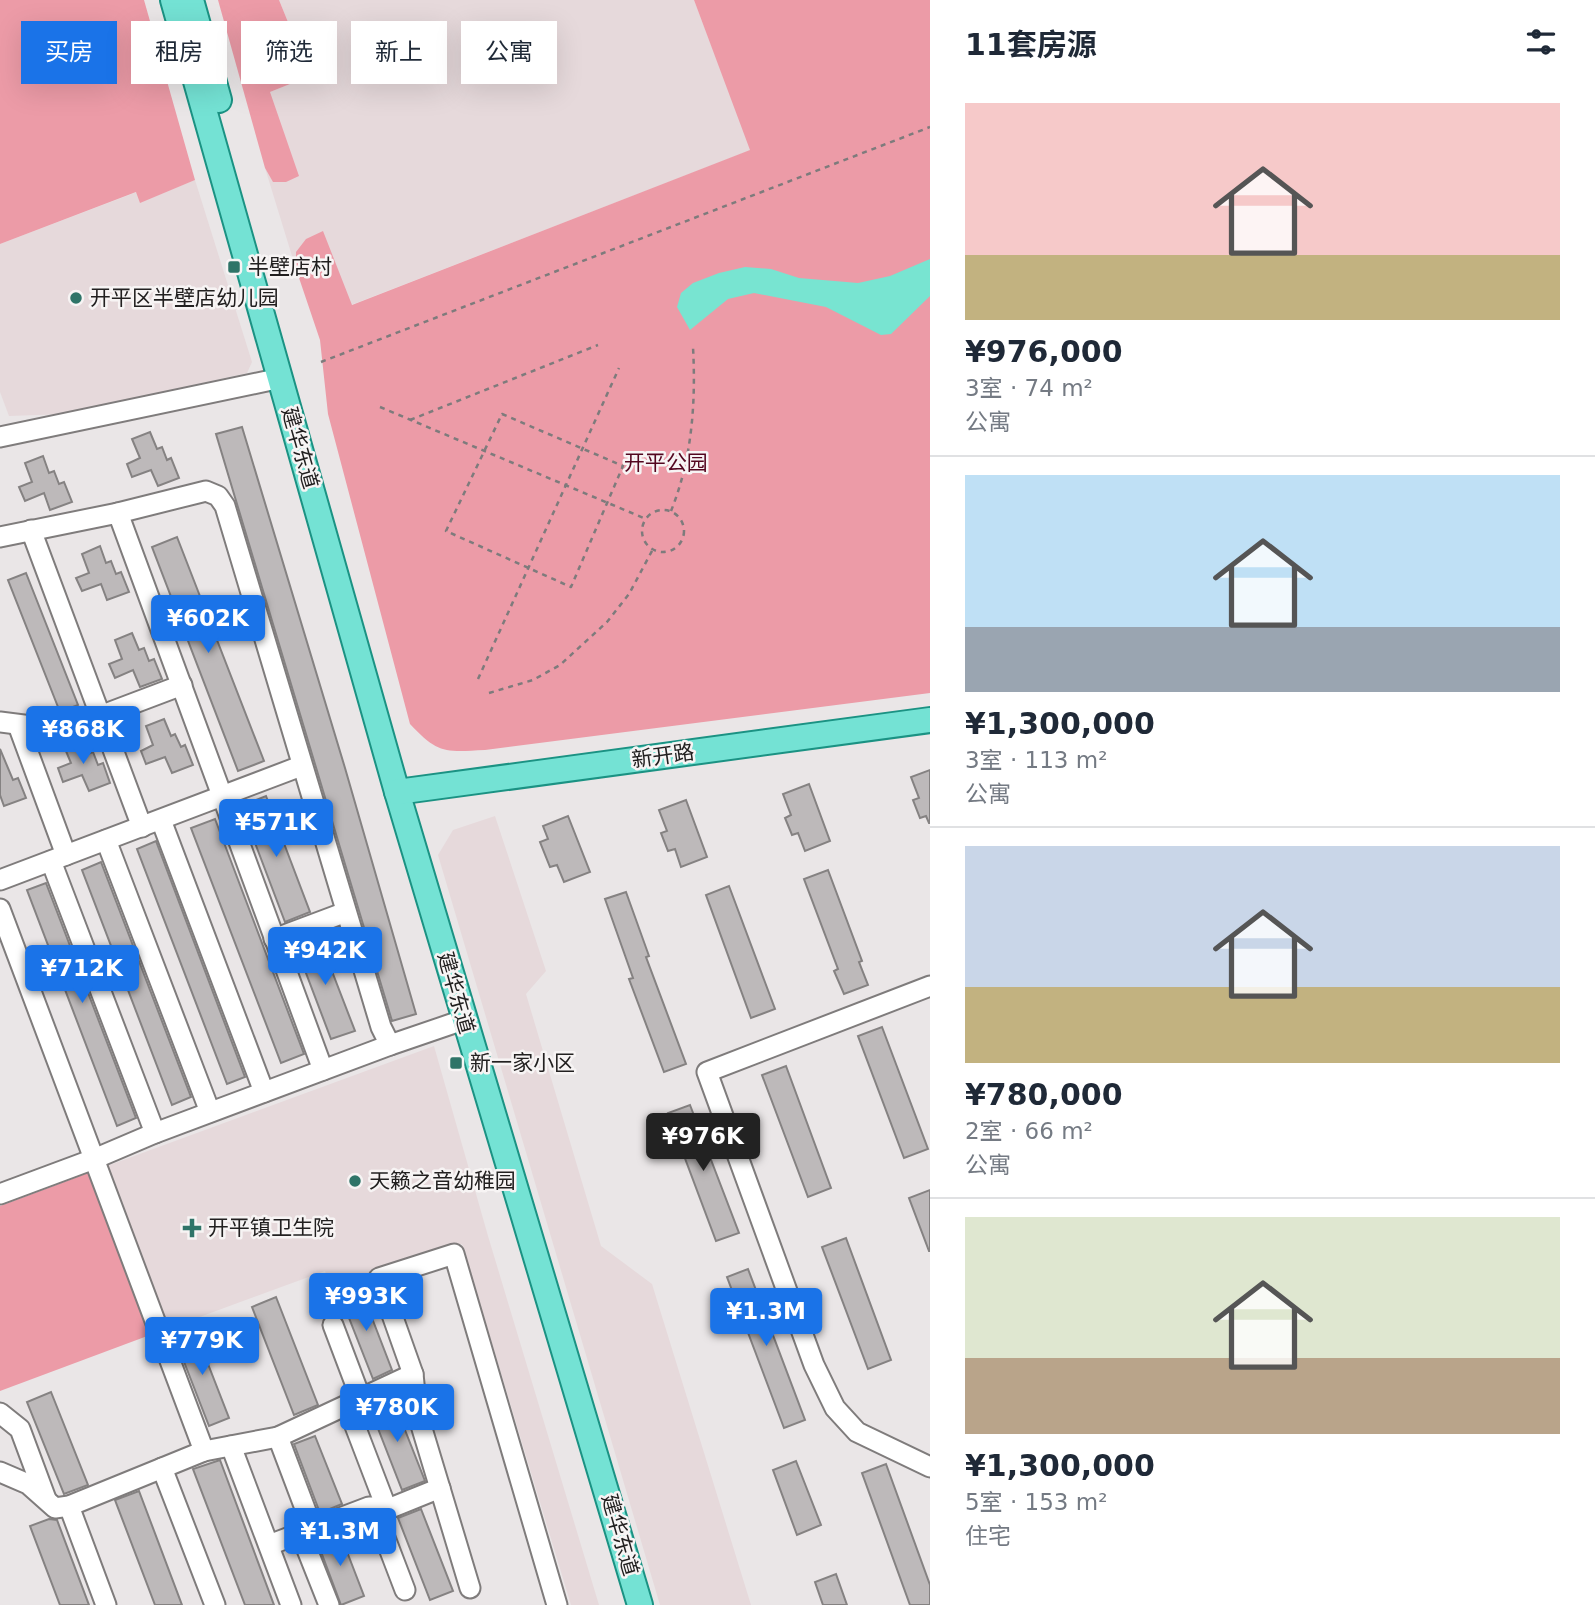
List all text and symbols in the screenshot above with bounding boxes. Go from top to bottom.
chip: 买房 [21,21,117,84]
chip: 租房 [131,21,227,84]
chip: 筛选 [241,21,337,84]
chip: 新上 [351,21,447,84]
chip: 公寓 [461,21,557,84]
icon: filters [1522,23,1560,61]
text: 11套房源 [965,27,1097,62]
icon: home [1200,148,1326,274]
place label: 半壁店村 [248,255,332,279]
marker: 半壁店村 [226,259,242,275]
place label: 开平区半壁店幼儿园 [90,286,279,310]
marker: 开平区半壁店幼儿园 [68,290,84,306]
text: ¥976,000 [965,334,1123,369]
text: 3室 · 74 m² [965,375,1093,401]
street label: 建华东道 [277,404,323,492]
text: 公寓 [965,409,1011,435]
park label: 开平公园 [624,451,708,475]
icon: home [1200,520,1326,646]
pin: ¥602K [159,596,257,655]
text: ¥602K [167,605,249,631]
pin: ¥868K [34,706,132,766]
text: ¥1,300,000 [965,706,1155,741]
text: ¥868K [42,716,124,742]
street label: 新开路 [630,740,696,772]
text: 3室 · 113 m² [965,747,1107,773]
text: 公寓 [965,781,1011,807]
pin: ¥571K [227,800,325,859]
text: ¥571K [235,809,317,835]
icon: home [1200,891,1326,1017]
pin: ¥942K [276,928,374,987]
text: ¥942K [284,937,366,963]
pin: ¥712K [33,946,131,1005]
street label: 建华东道 [433,949,479,1037]
text: ¥712K [41,955,123,981]
place label: 新一家小区 [470,1051,575,1075]
marker: 新一家小区 [448,1055,464,1071]
text: ¥780,000 [965,1077,1123,1112]
pin: ¥976K [654,1114,752,1173]
text: 2室 · 66 m² [965,1118,1093,1144]
text: ¥976K [662,1123,744,1149]
text: 公寓 [965,1152,1011,1178]
place label: 天籁之音幼稚园 [369,1169,516,1193]
marker: 天籁之音幼稚园 [347,1173,363,1189]
place label: 开平镇卫生院 [208,1216,334,1240]
marker: 开平镇卫生院 [182,1218,202,1238]
icon: home [1200,1262,1326,1388]
pin: ¥993K [317,1274,415,1333]
text: ¥993K [325,1283,407,1309]
pin: ¥1.3M [717,1288,815,1348]
text: ¥1.3M [726,1298,806,1324]
pin: ¥779K [153,1318,251,1377]
text: ¥779K [161,1327,243,1353]
pin: ¥780K [348,1384,446,1444]
text: ¥780K [356,1394,438,1420]
text: ¥1,300,000 [965,1448,1155,1483]
text: 5室 · 153 m² [965,1489,1107,1515]
street label: 建华东道 [597,1491,643,1579]
pin: ¥1.3M [291,1508,389,1568]
text: ¥1.3M [300,1518,380,1544]
text: 住宅 [965,1523,1011,1549]

